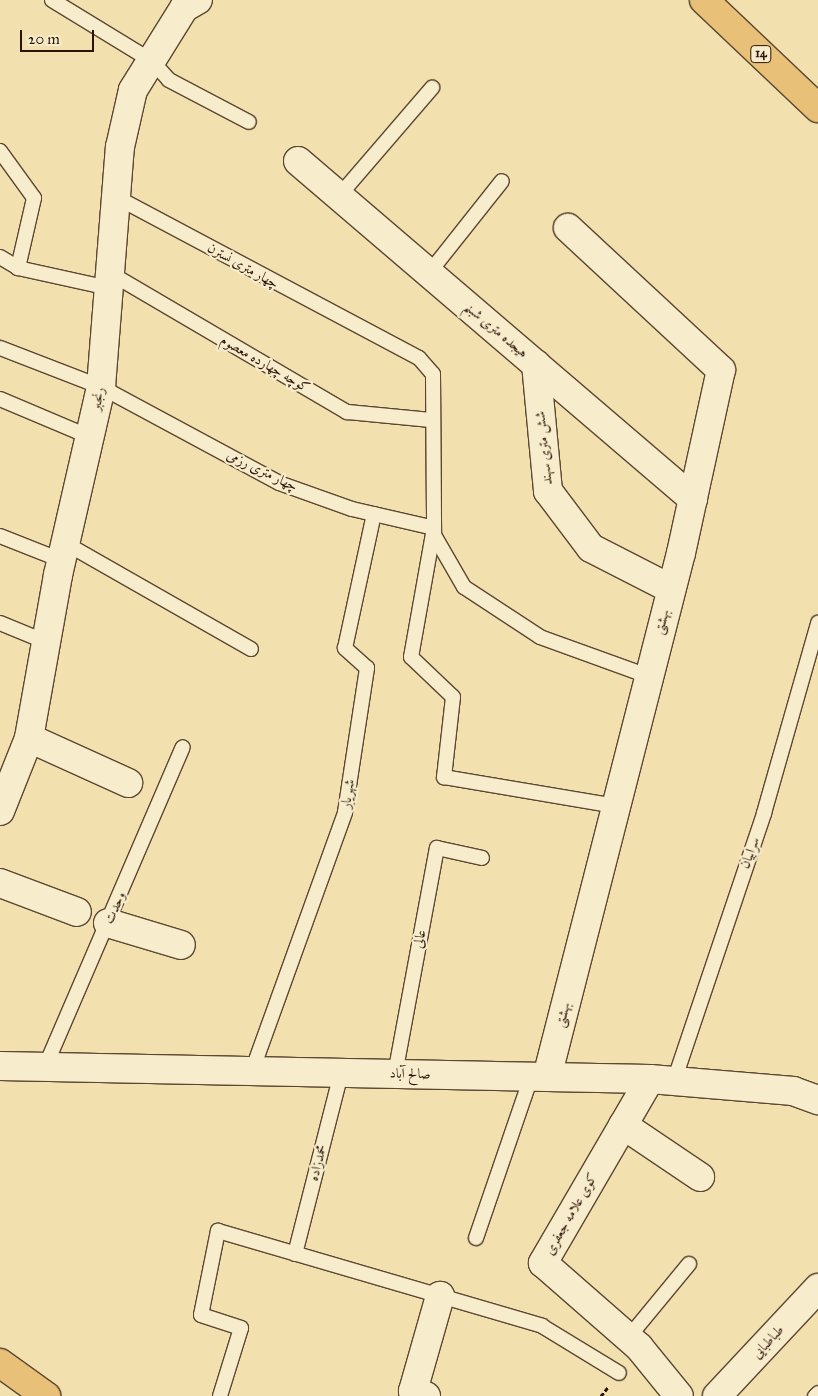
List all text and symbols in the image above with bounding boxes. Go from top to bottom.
scale bar [22,20,96,52]
text: 20 m [28,30,60,48]
road number: 14 [750,44,772,64]
street label: چهار متری نسترن [204,240,282,292]
street label: هیجده متری شبنم [461,298,531,362]
street label: کوچه چهارده معصوم [217,332,313,396]
street label: رنجبر [87,386,109,412]
street label: شش متری سهند [532,410,556,486]
street label: چهار متری رزمی [224,447,300,495]
street label: بهشتی [651,607,673,637]
street label: شهریار [337,778,359,810]
street label: سرابیان [737,835,763,871]
street label: وحدت [101,889,129,927]
street label: عالی [410,928,430,950]
street label: بهشتی [552,1001,574,1029]
street label: صالح آباد [389,1065,431,1083]
street label: محمدزاده [305,1143,331,1183]
street label: کوی علامه جعفری [541,1170,601,1258]
street label: طباطبایی [748,1322,788,1362]

